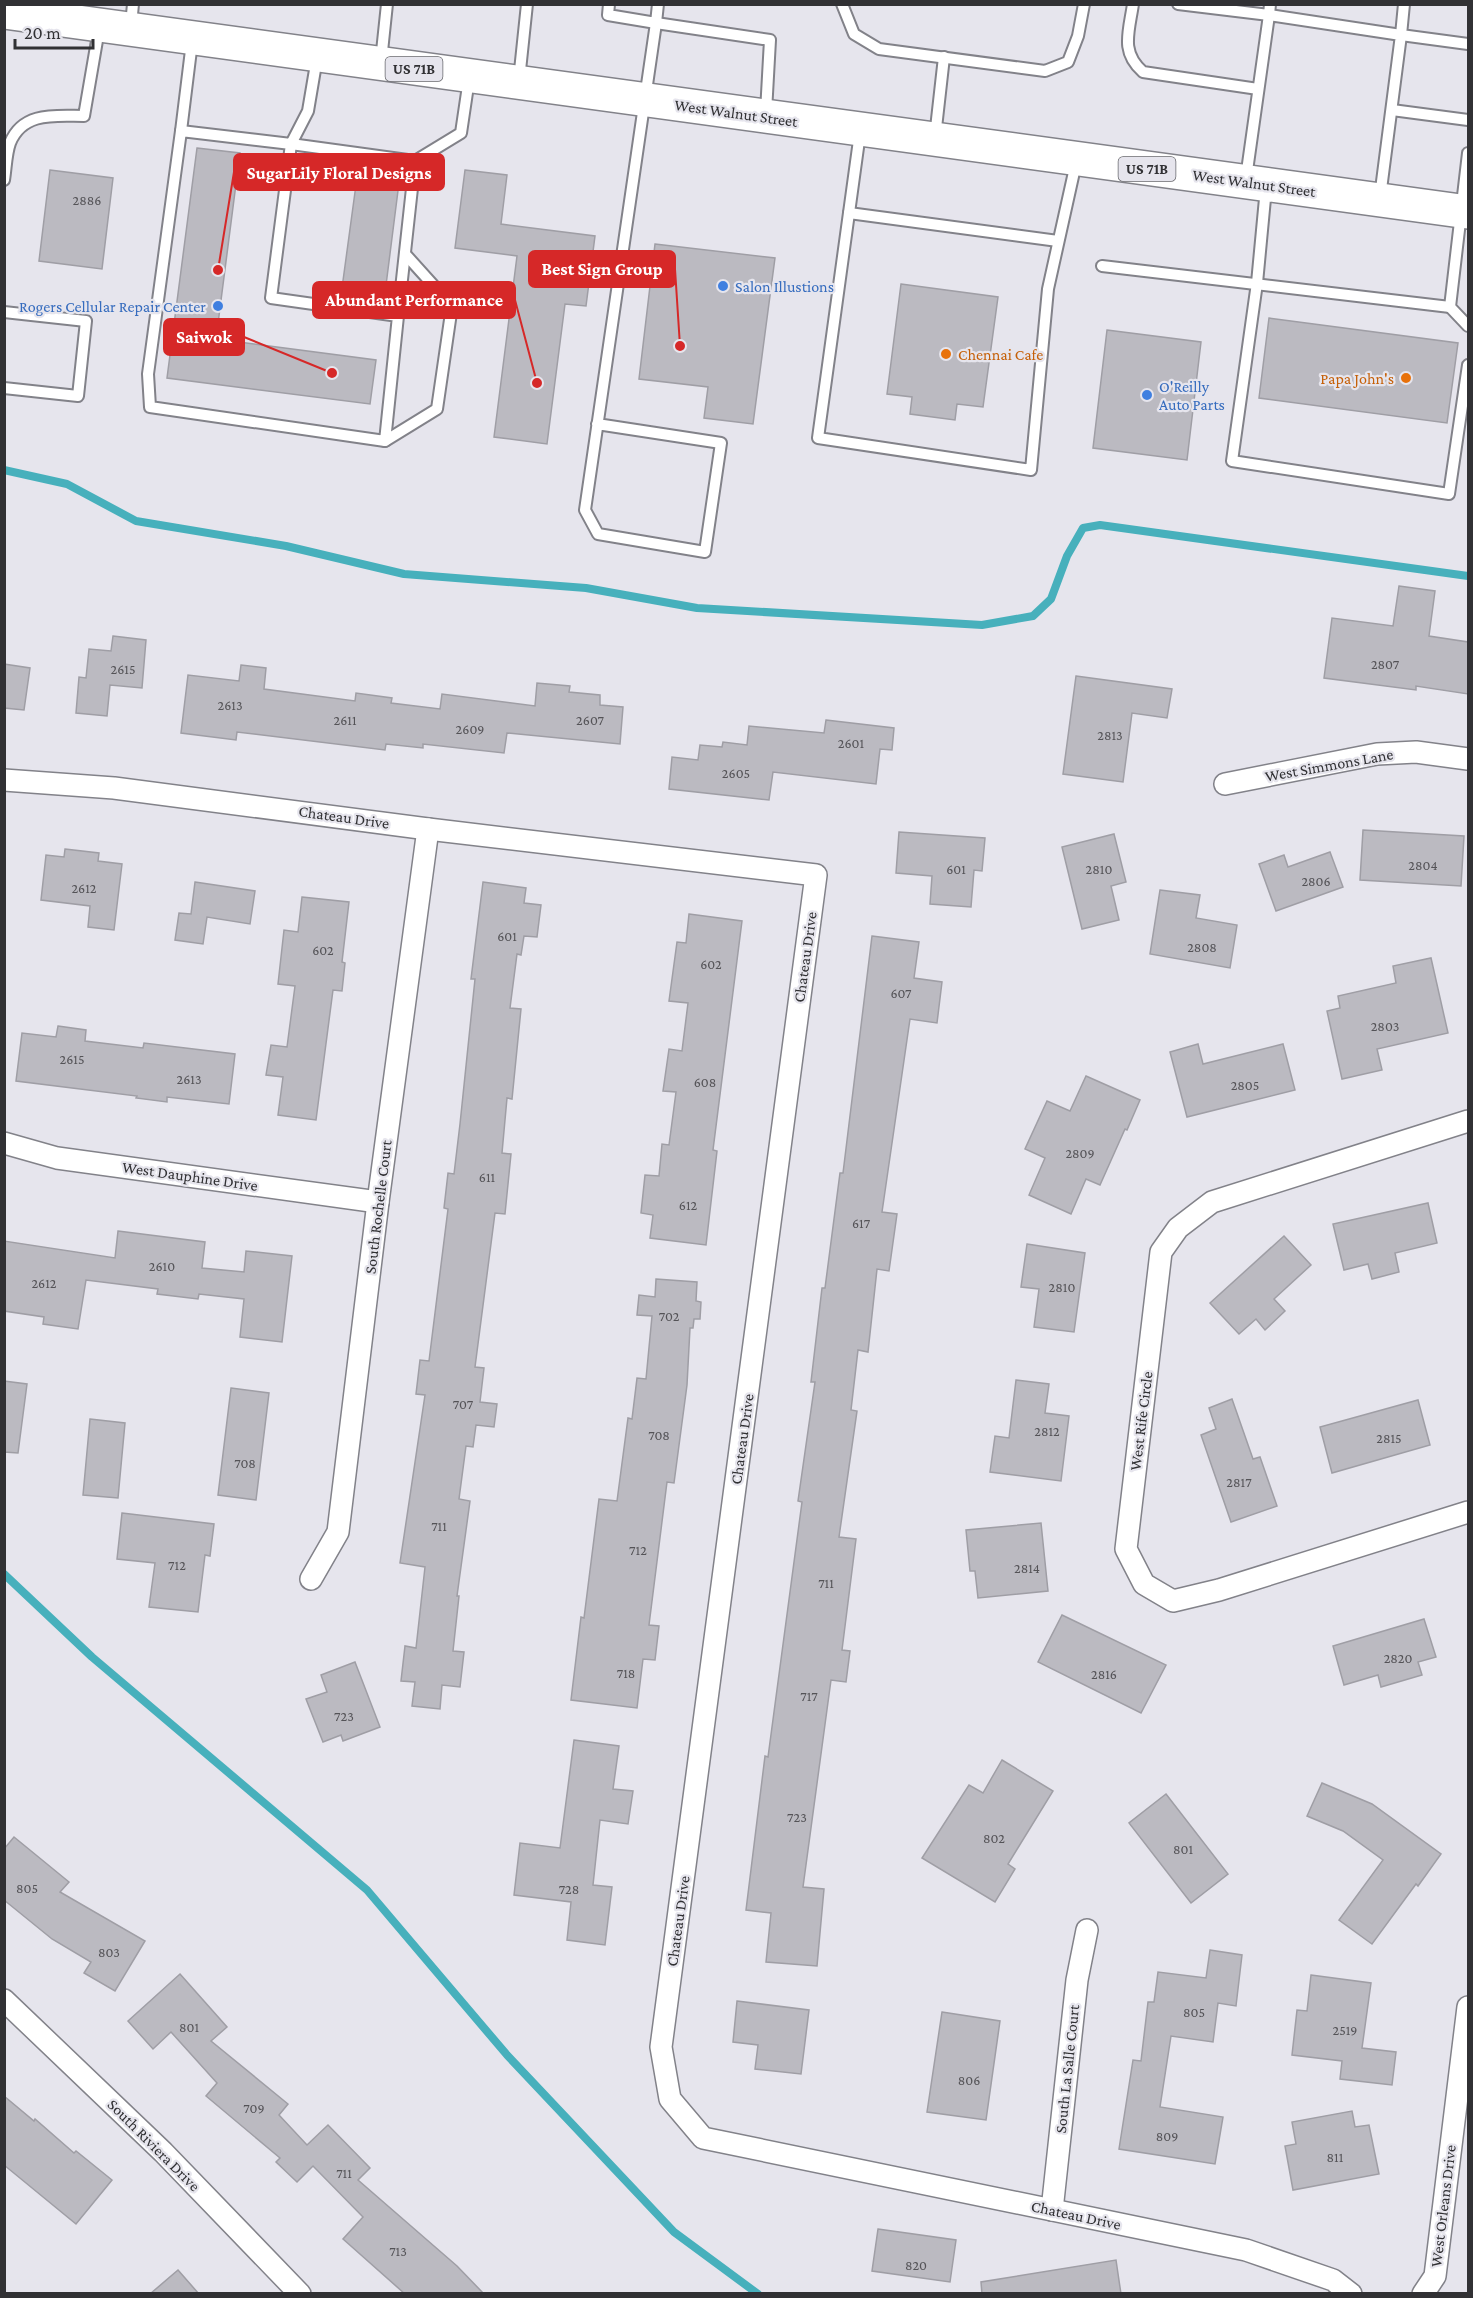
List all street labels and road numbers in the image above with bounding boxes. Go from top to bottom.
road number: US 71B [386,57,442,81]
street label: West Walnut Street [673,96,799,130]
road number: US 71B [1118,157,1176,181]
street label: West Walnut Street [1191,166,1317,200]
street label: West Simmons Lane [1264,745,1394,785]
street label: Chateau Drive [298,802,390,832]
street label: Chateau Drive [790,911,820,1003]
street label: South Rochelle Court [361,1138,395,1275]
street label: West Dauphine Drive [121,1158,259,1195]
street label: West Rife Circle [1126,1370,1156,1472]
street label: Chateau Drive [727,1393,757,1485]
street label: Chateau Drive [663,1875,693,1967]
street label: South La Salle Court [1052,2003,1082,2134]
street label: South Riviera Drive [104,2095,204,2195]
street label: West Orleans Drive [1427,2144,1459,2268]
street label: Chateau Drive [1030,2197,1122,2233]

